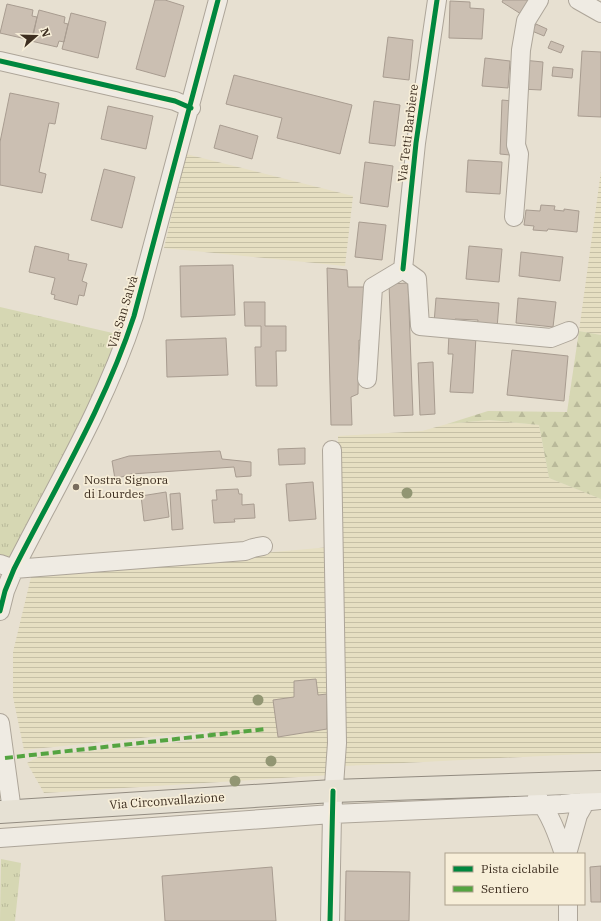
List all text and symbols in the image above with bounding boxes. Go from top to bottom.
north arrow [16,16,56,56]
text: N [37,26,54,39]
street label: Via Tetti Barbiere [394,83,421,183]
street label: Via San Salvà [104,273,141,350]
place label: Nostra Signora di Lourdes [84,472,169,501]
marker: Nostra Signora di Lourdes [71,482,81,492]
street label: Via Circonvallazione [109,789,225,812]
legend [445,853,585,905]
text: Pista ciclabile [481,861,559,876]
text: Sentiero [481,881,529,896]

